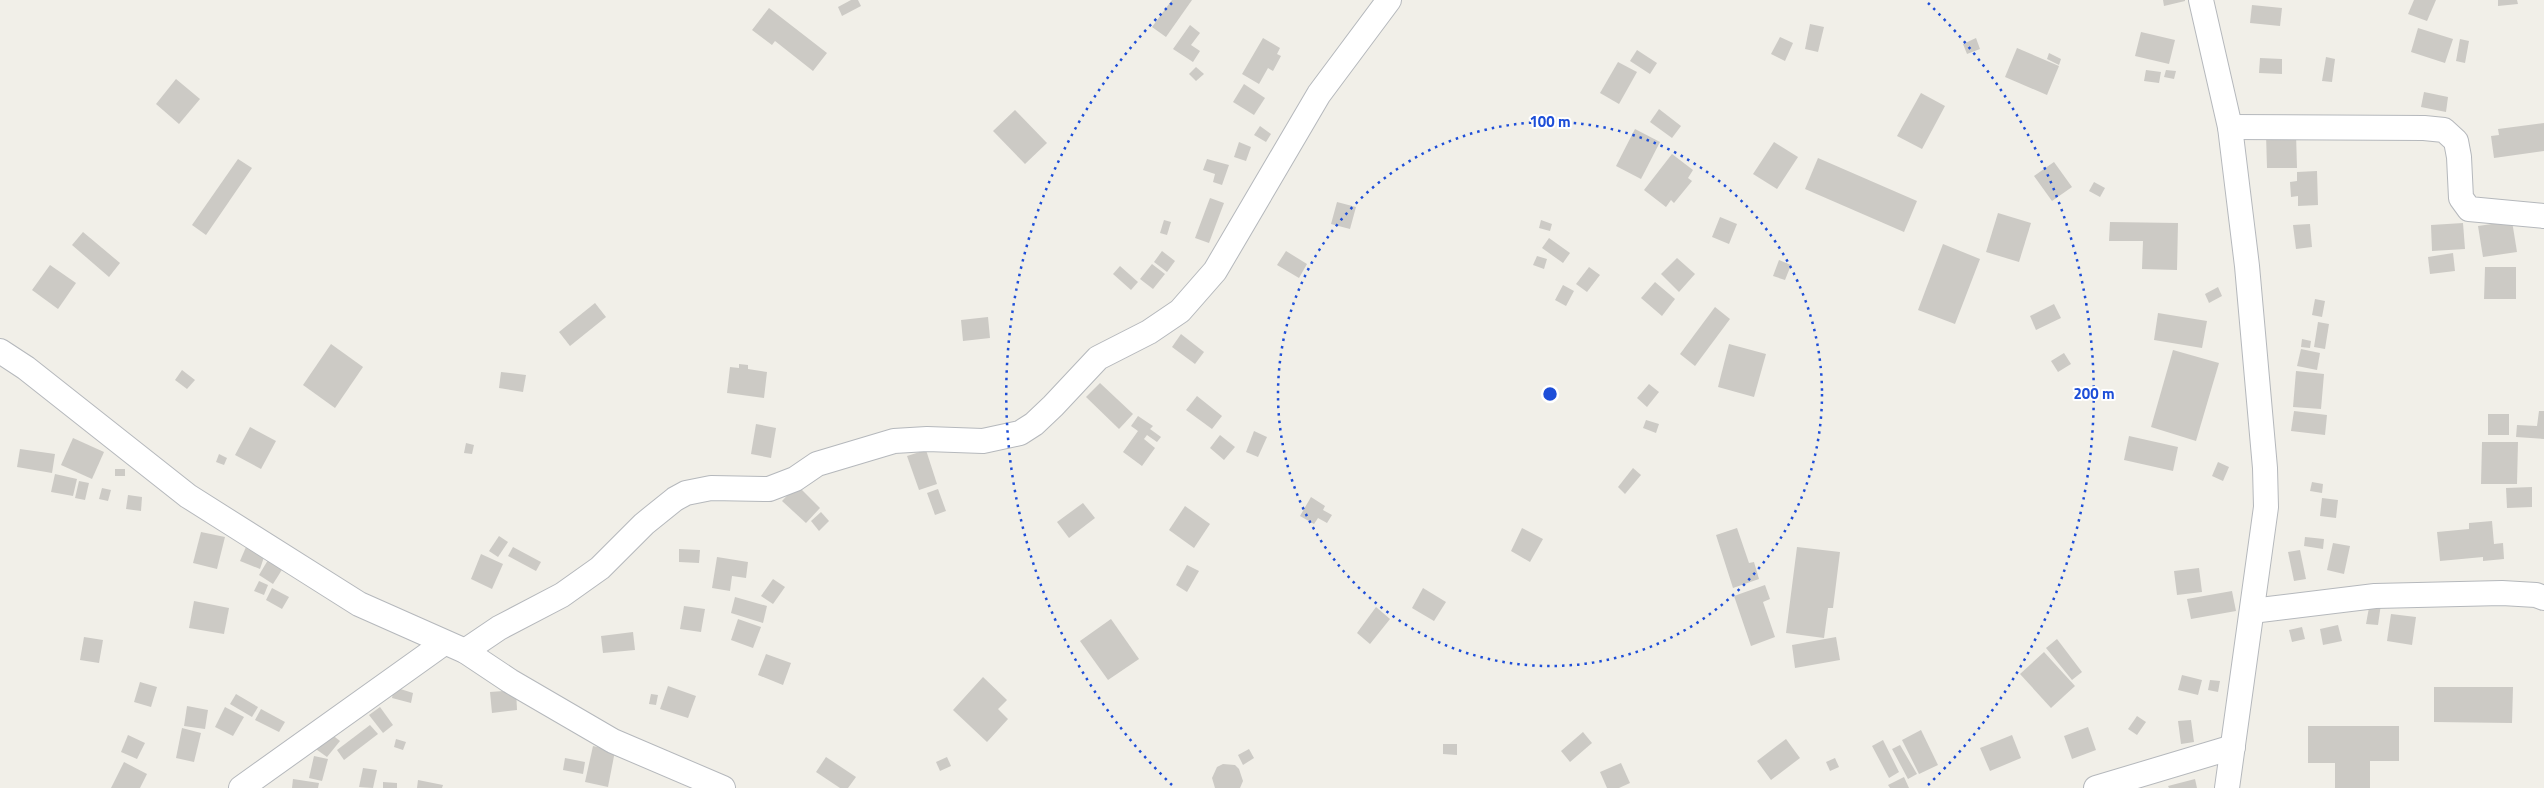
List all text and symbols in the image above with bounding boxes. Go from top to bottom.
text: 100 m [1529,110,1571,133]
text: 200 m [2073,382,2115,405]
centre of rings [1541,385,1559,403]

